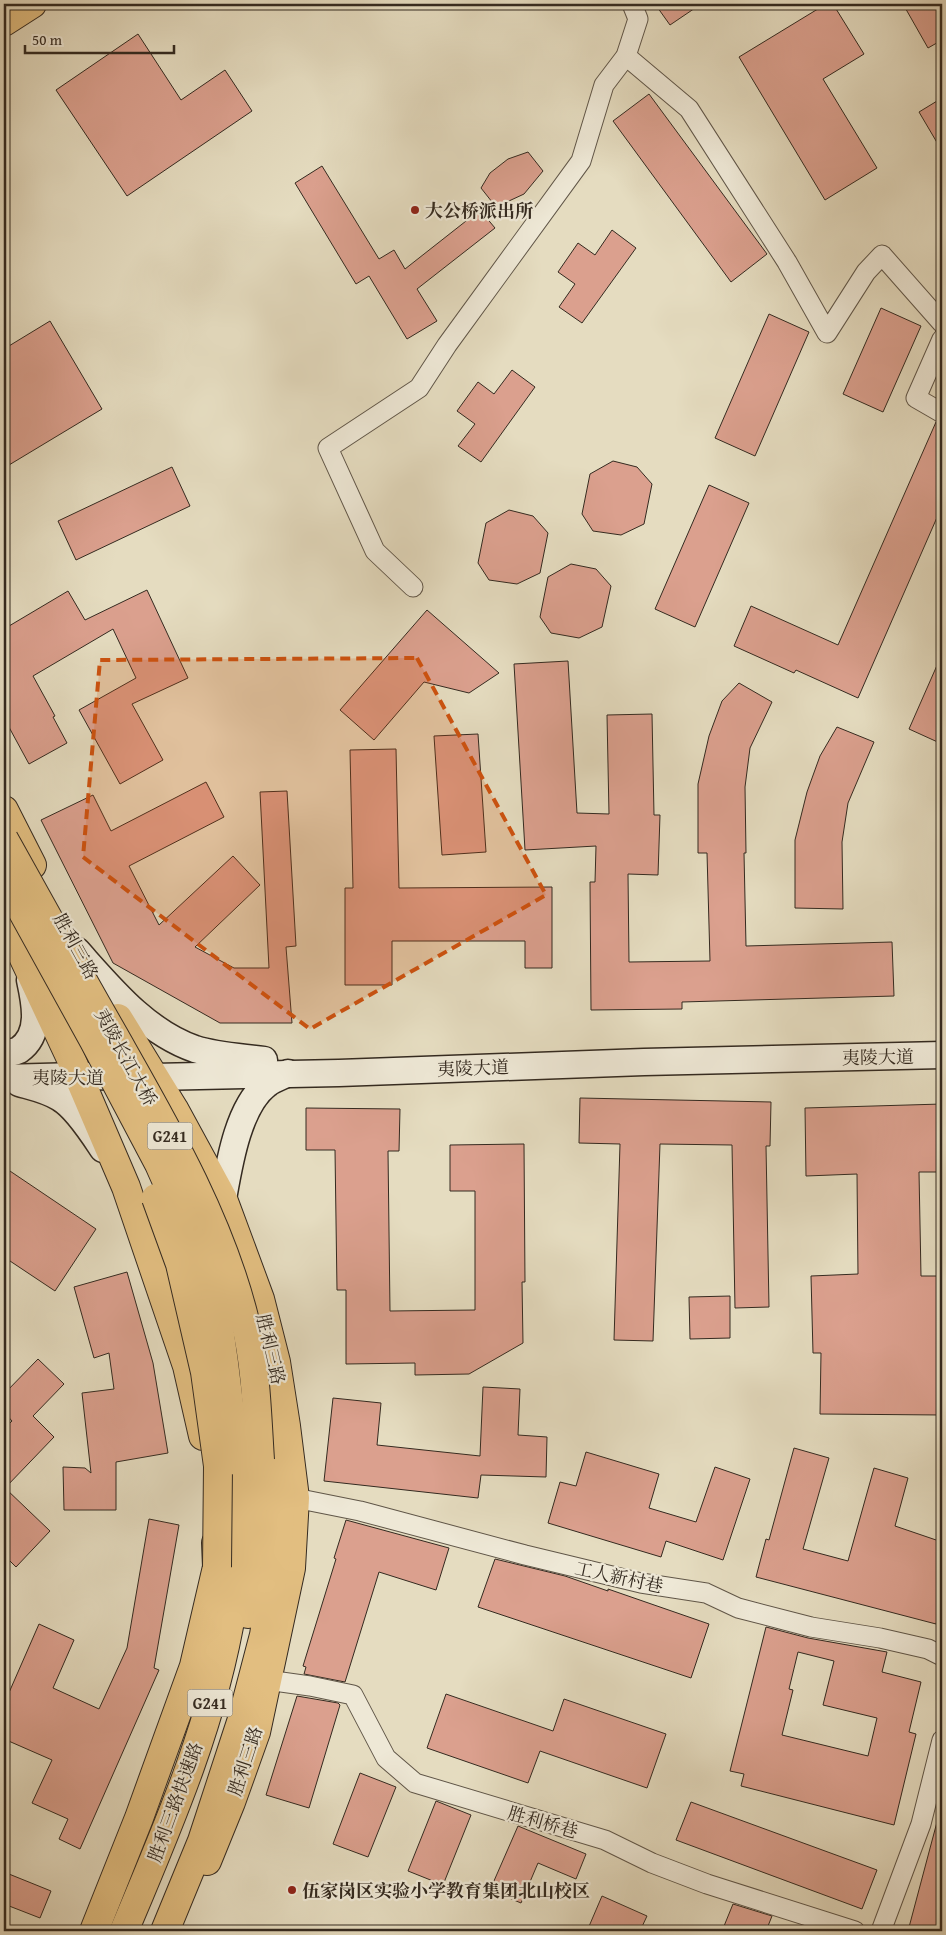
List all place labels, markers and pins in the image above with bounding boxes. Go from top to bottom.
place label: 大公桥派出所 [425,197,534,224]
marker: 大公桥派出所 [409,204,421,216]
place label: 伍家岗区实验小学教育集团北山校区 [302,1877,590,1904]
marker: 伍家岗区实验小学教育集团北山校区 [286,1884,298,1896]

